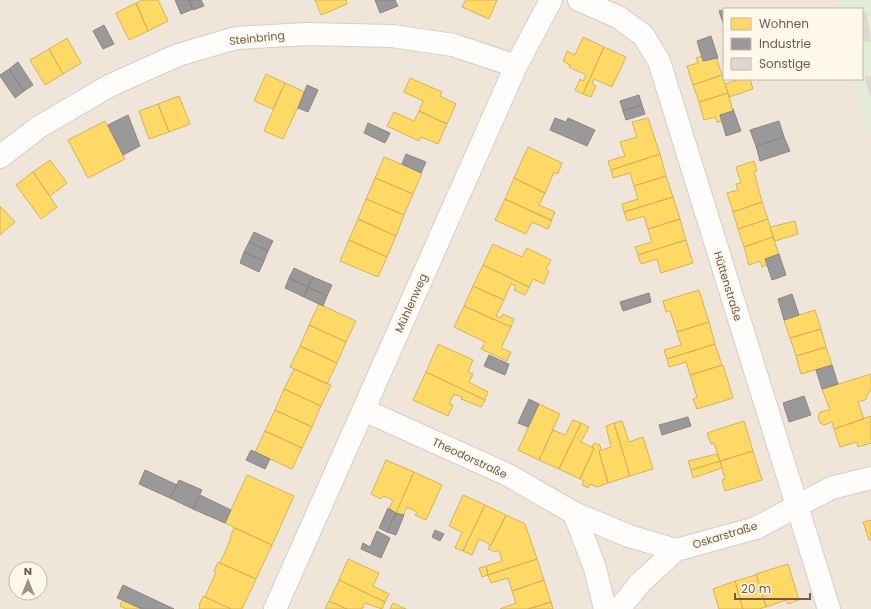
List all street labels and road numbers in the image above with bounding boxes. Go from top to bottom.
street label: Steinbring [228,27,286,49]
street label: Hüttenstraße [710,249,746,323]
street label: Mühlenweg [391,271,431,335]
street label: Theodorstraße [430,434,510,482]
street label: Oskarstraße [691,517,760,552]

